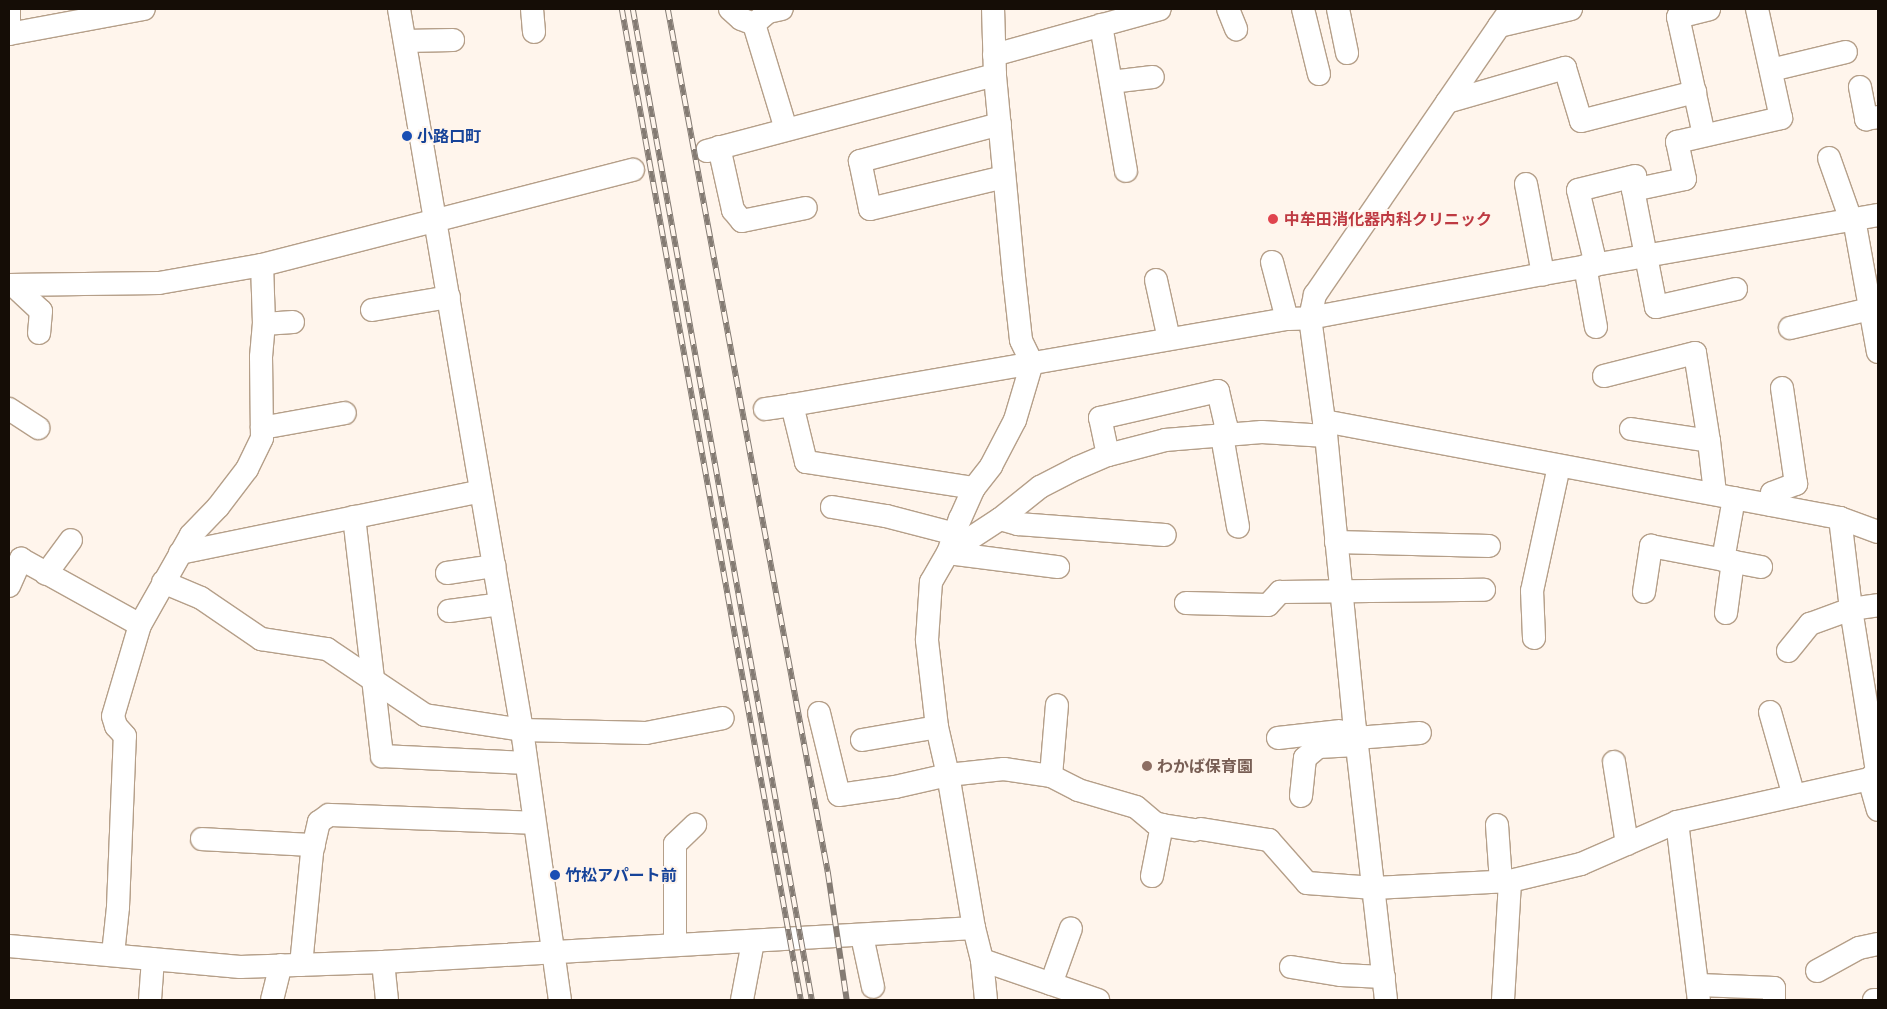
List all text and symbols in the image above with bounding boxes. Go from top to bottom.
place label: 小路口町 [417,126,481,146]
marker: 小路口町 [401,130,413,142]
place label: 中牟田消化器内科クリニック [1284,209,1492,229]
marker: 中牟田消化器内科クリニック [1266,212,1280,226]
place label: わかば保育園 [1157,756,1253,776]
marker: わかば保育園 [1141,760,1153,772]
place label: 竹松アパート前 [565,865,677,885]
marker: 竹松アパート前 [549,869,561,881]

